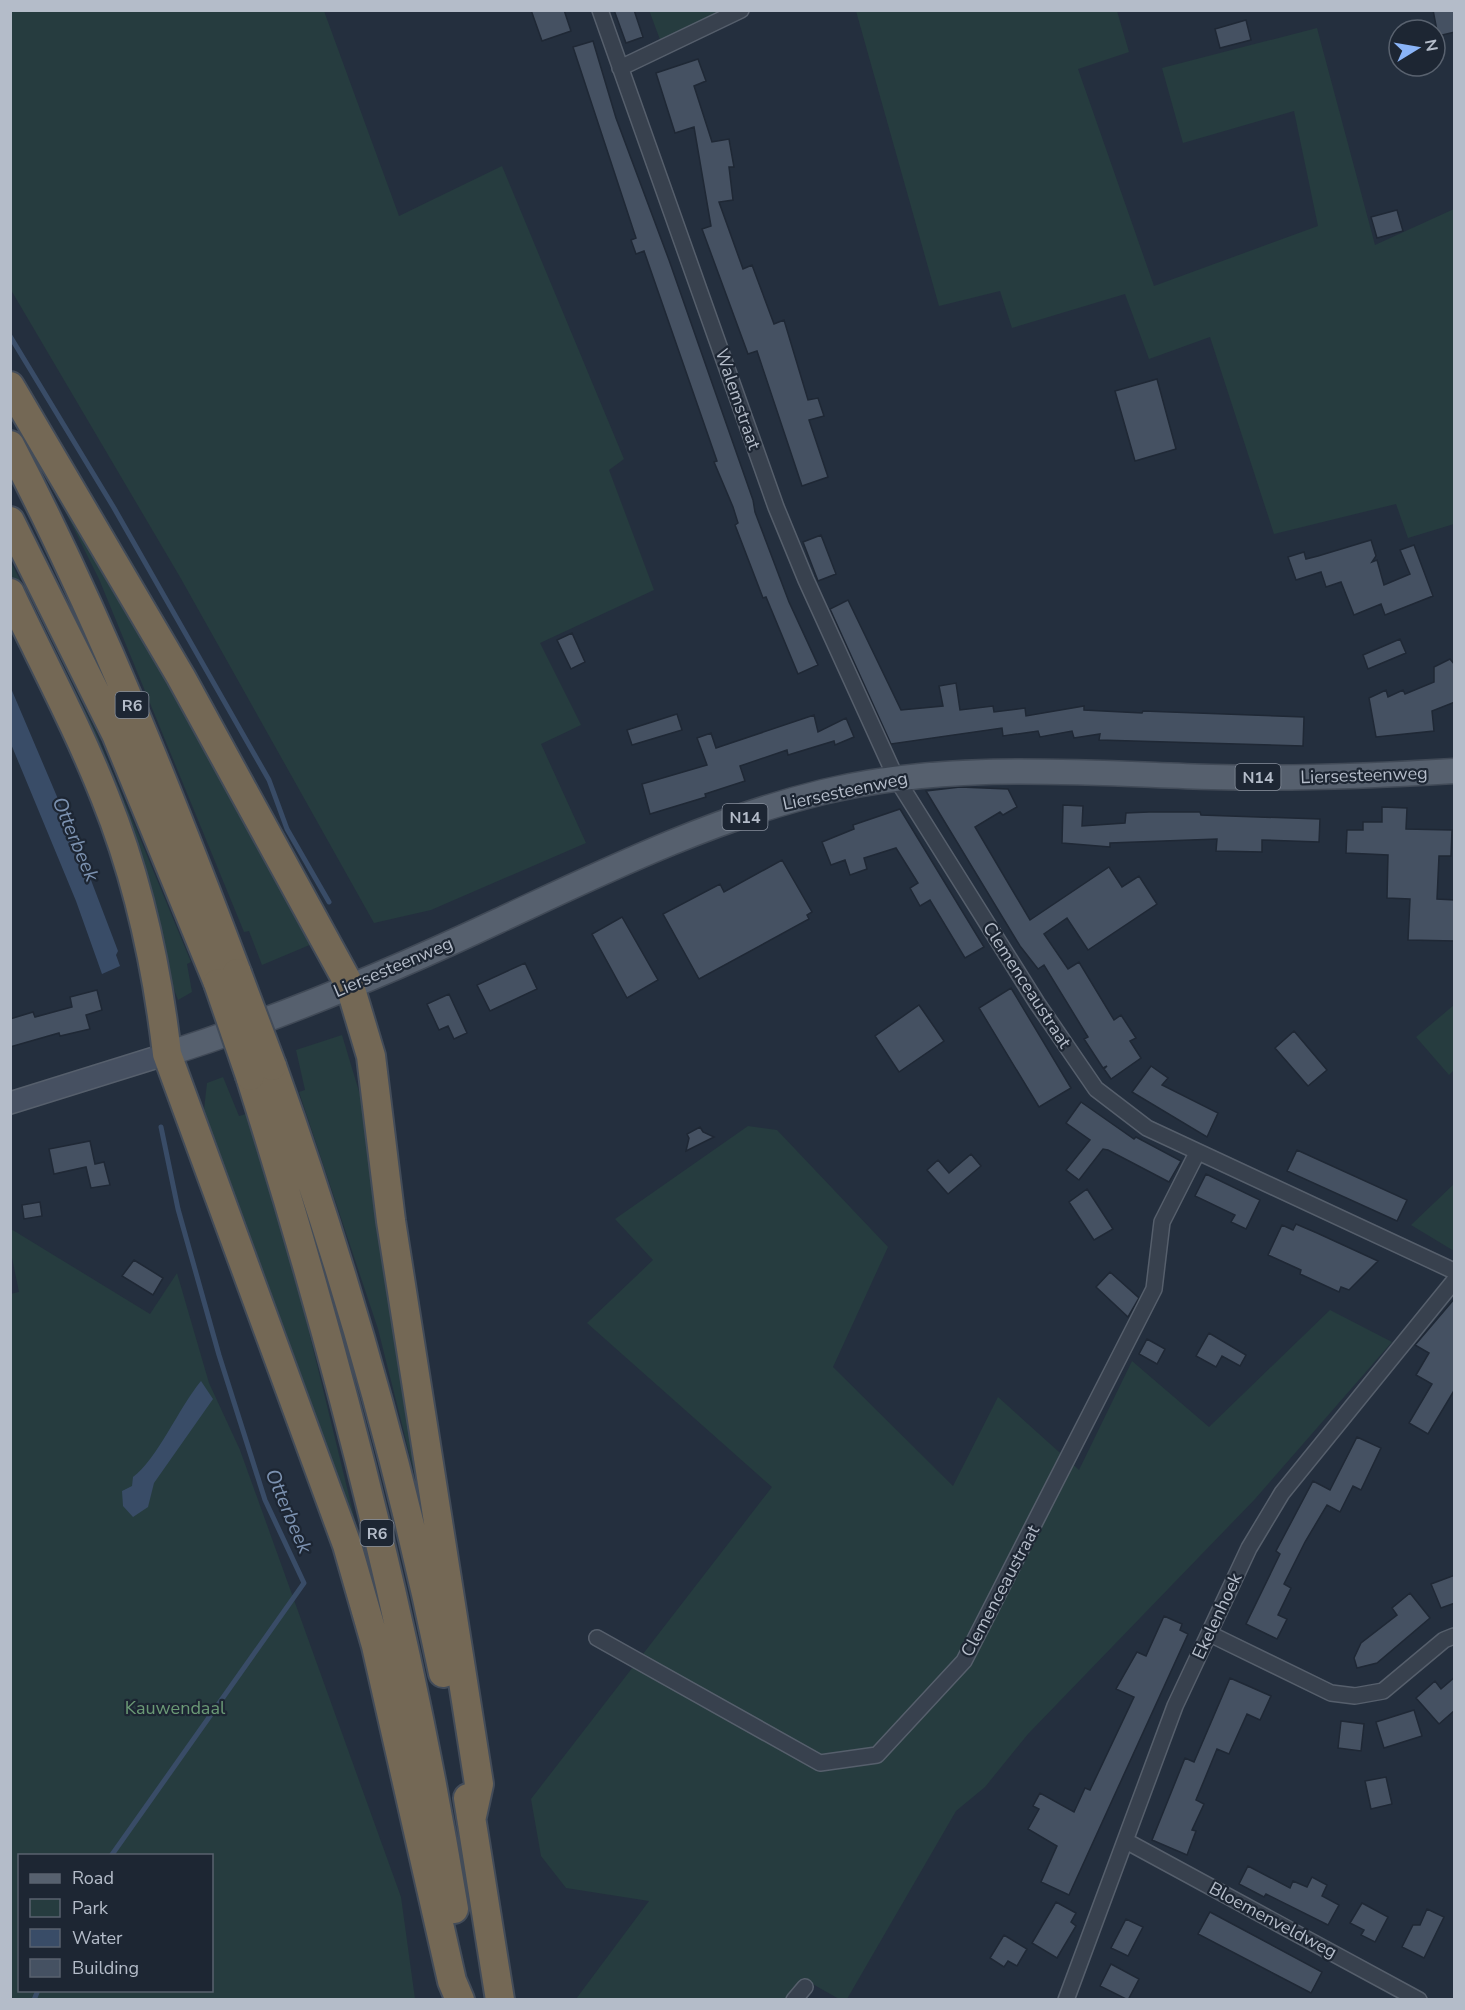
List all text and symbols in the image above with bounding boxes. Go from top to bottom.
north arrow [1387,18,1447,78]
text: N [1419,37,1443,53]
street label: Walemstraat [710,345,767,453]
road number: R6 [116,692,148,718]
street label: Liersesteenweg [1300,761,1428,789]
road number: N14 [1236,764,1280,790]
street label: Liersesteenweg [780,766,910,816]
water label: Otterbeek [46,793,106,887]
road number: N14 [722,804,768,830]
street label: Clemenceaustraat [977,917,1077,1053]
street label: Liersesteenweg [330,931,456,1003]
water label: Otterbeek [259,1465,319,1559]
road number: R6 [360,1520,394,1546]
street label: Clemenceaustraat [955,1520,1045,1661]
street label: Ekelenhoek [1187,1568,1248,1663]
park label: Kauwendaal [125,1696,226,1720]
legend [18,1854,213,1992]
text: Road [72,1866,114,1890]
street label: Bloemenveldweg [1205,1876,1341,1964]
text: Park [72,1896,109,1920]
text: Water [72,1926,123,1950]
text: Building [72,1956,139,1980]

